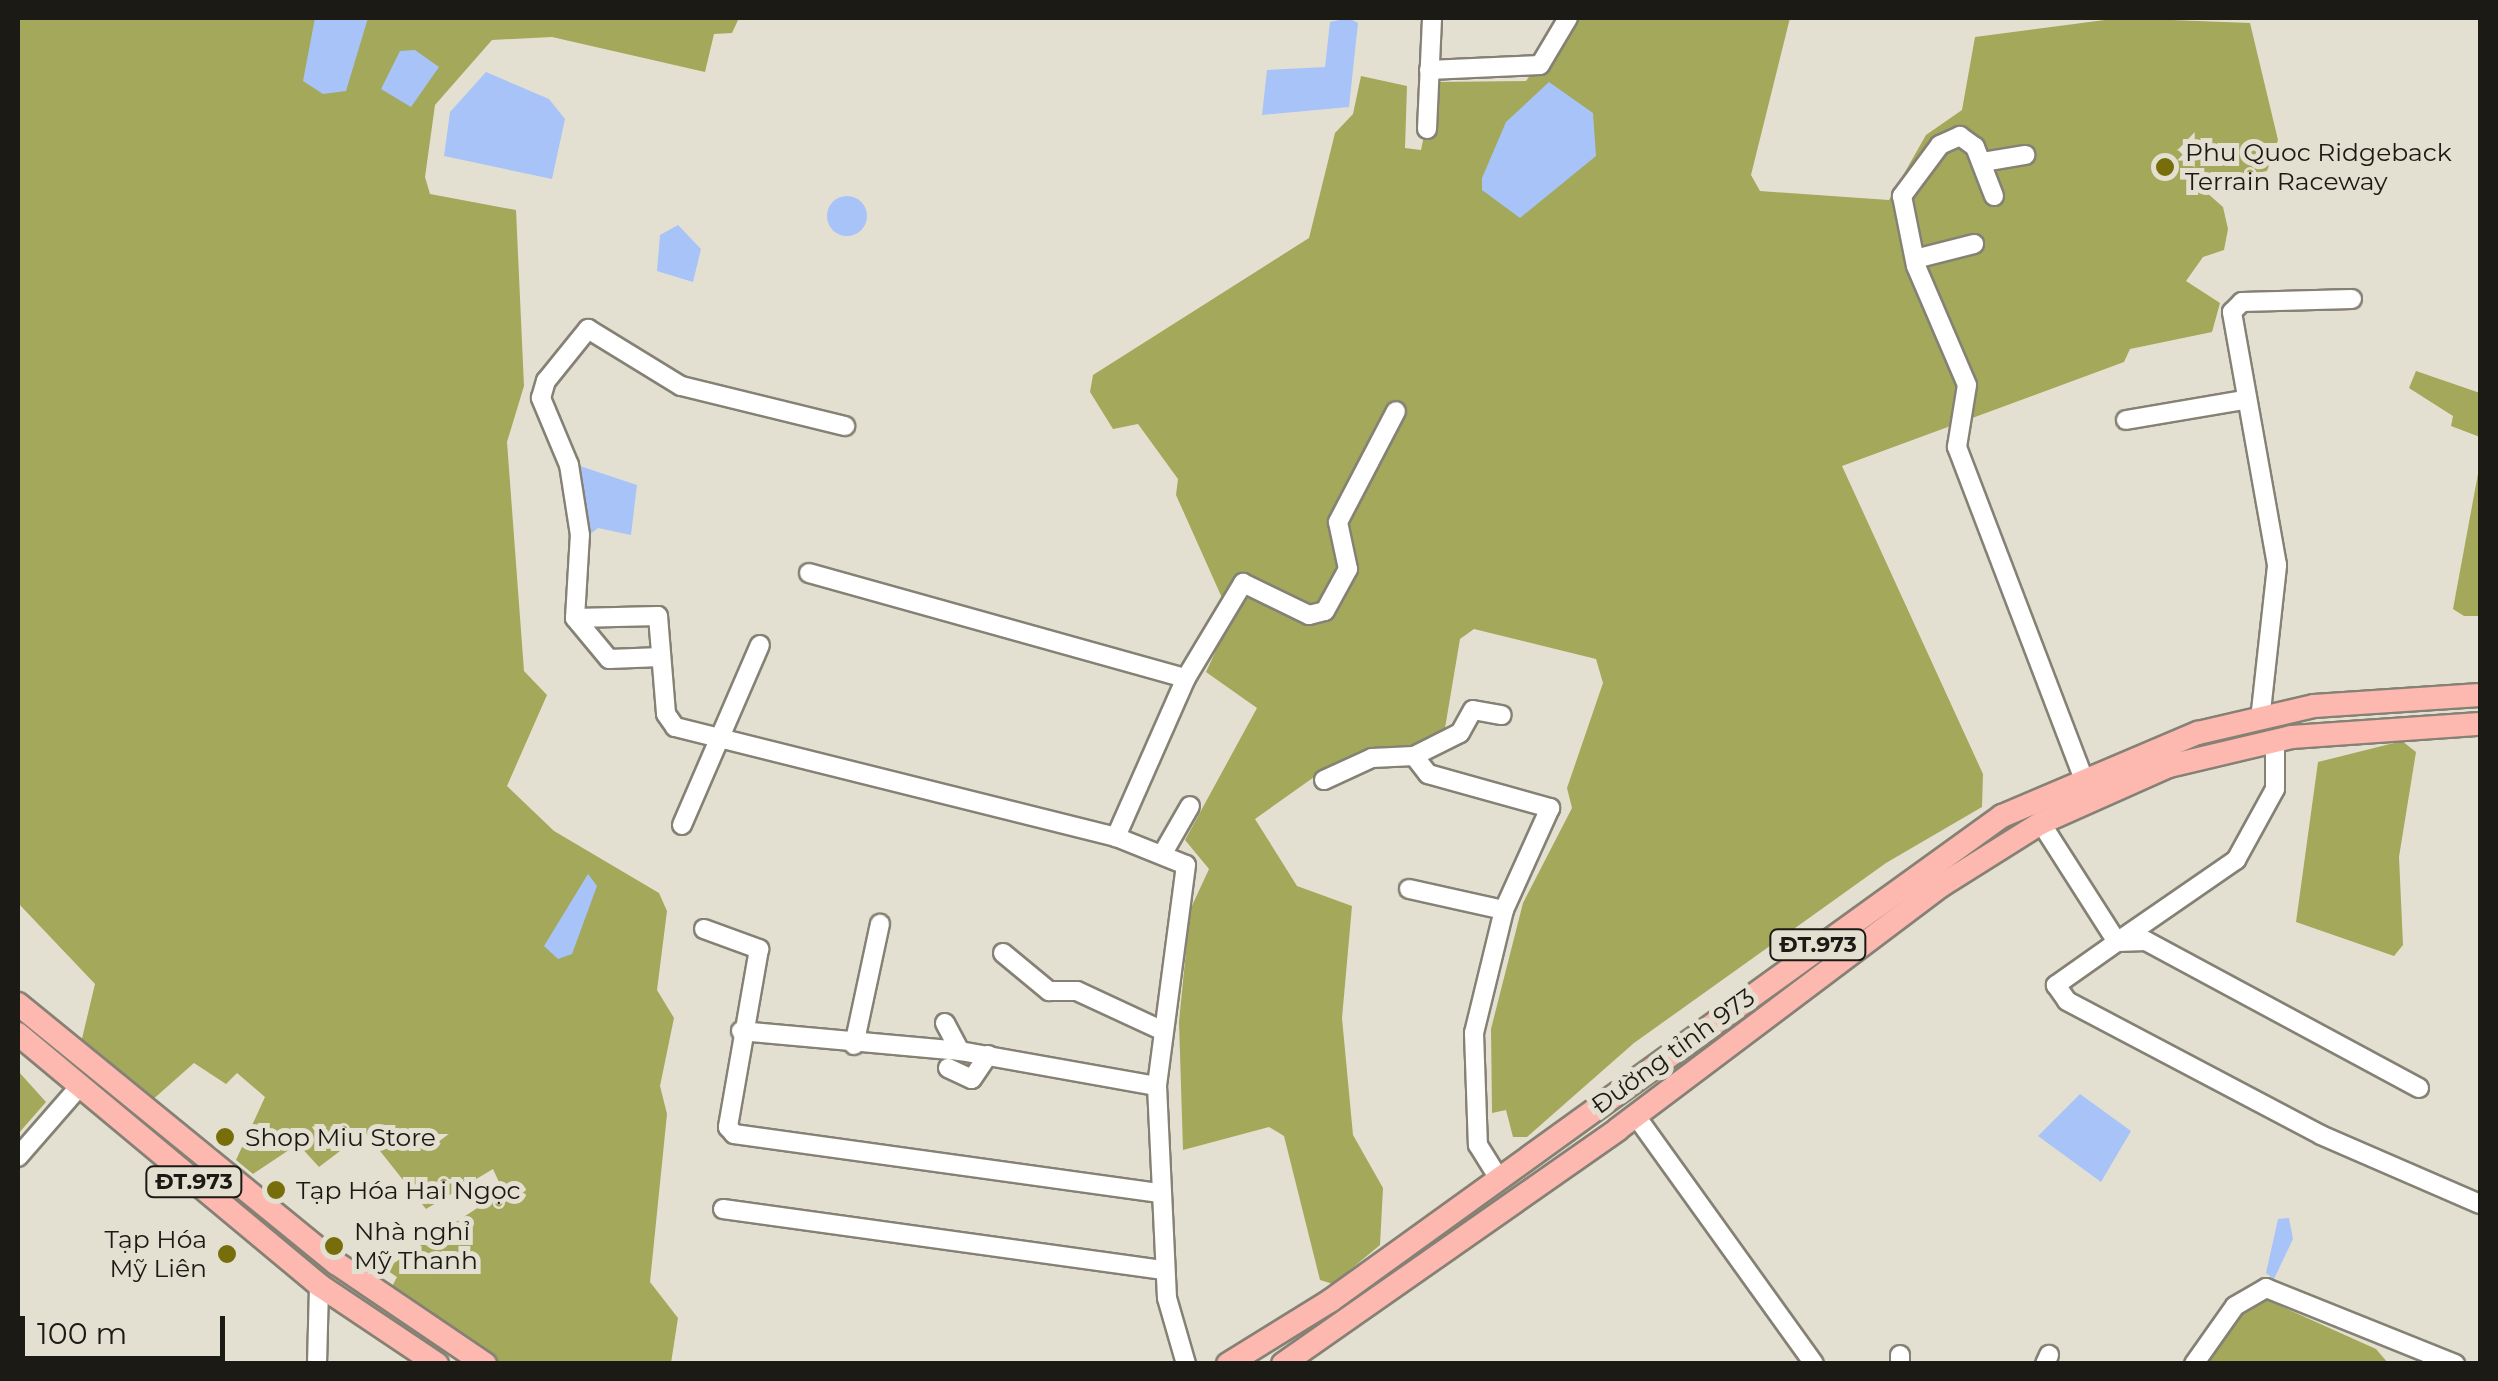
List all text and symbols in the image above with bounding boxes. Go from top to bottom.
place label: Phu Quoc Ridgeback Terrain Raceway [2185,138,2452,197]
marker: Phu Quoc Ridgeback Terrain Raceway [2154,156,2176,178]
road number: ĐT.973 [1768,928,1868,962]
street label: Đường tỉnh 973 [1586,982,1760,1120]
place label: Shop Miu Store [245,1122,436,1152]
marker: Shop Miu Store [214,1126,236,1148]
road number: ĐT.973 [144,1165,244,1199]
place label: Tạp Hóa Hai Ngọc [296,1175,521,1205]
marker: Tạp Hóa Hai Ngọc [265,1179,287,1201]
place label: Nhà nghỉ Mỹ Thanh [354,1217,478,1276]
place label: Tạp Hóa Mỹ Liên [104,1225,207,1284]
marker: Nhà nghỉ Mỹ Thanh [323,1235,345,1257]
marker: Tạp Hóa Mỹ Liên [216,1243,238,1265]
scale bar [25,1296,230,1358]
text: 100 m [37,1315,127,1352]

